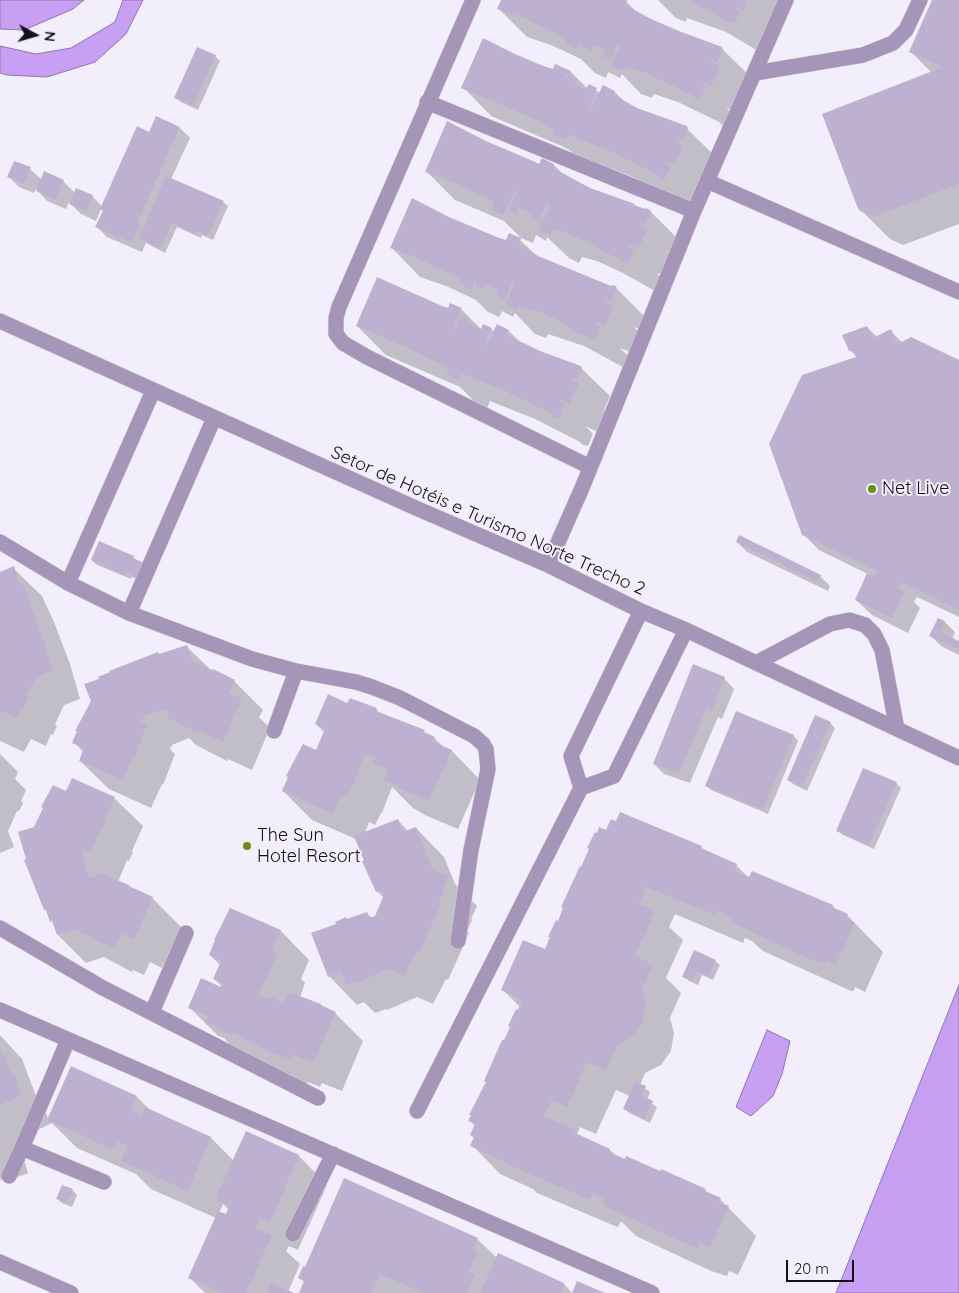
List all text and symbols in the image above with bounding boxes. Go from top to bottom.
north arrow [10,10,60,60]
text: N [40,30,59,43]
street label: Setor de Hotéis e Turismo Norte Trecho 2 [328,442,648,600]
place label: Net Live [882,478,949,500]
marker: Net Live [866,483,878,495]
place label: The Sun Hotel Resort [257,825,361,868]
marker: The Sun Hotel Resort [241,840,253,852]
scale bar [789,1250,856,1282]
text: 20 m [794,1259,829,1278]

